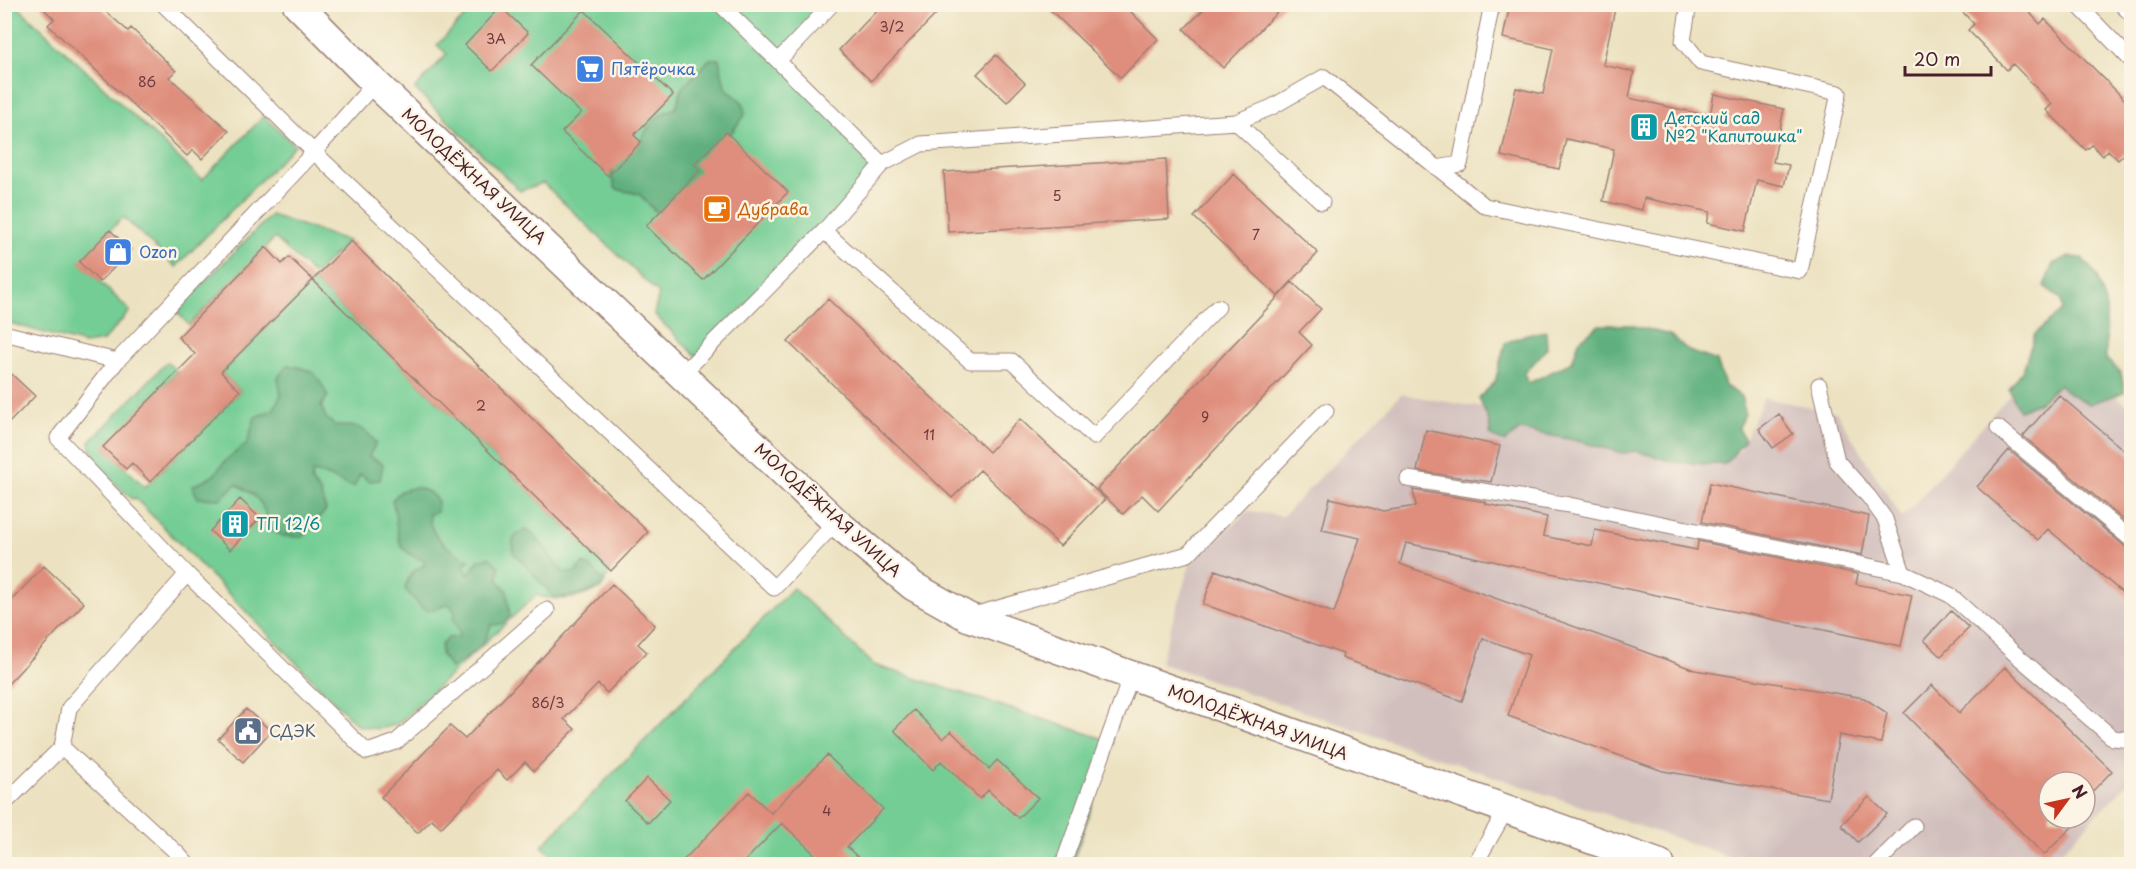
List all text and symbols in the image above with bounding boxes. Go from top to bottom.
house number: 3/2 [880,16,904,37]
house number: 3А [486,28,506,49]
scale bar [1905,39,1990,77]
text: 20 m [1914,45,1960,72]
supermarket icon: Пятёрочка [574,53,606,85]
place label: Пятёрочка [611,56,696,80]
house number: 86 [138,71,156,92]
street label: МОЛОДЁЖНАЯ УЛИЦА [397,102,552,249]
place label: Детский сад №2 "Капитошка" [1664,105,1803,147]
building icon: Детский сад №2 "Капитошка" [1628,111,1660,143]
house number: 5 [1052,185,1062,206]
cafe icon: Дубрава [701,193,733,225]
place label: Дубрава [737,196,809,220]
house number: 7 [1252,224,1260,245]
shop icon: Ozon [102,236,134,268]
place label: Ozon [139,239,177,263]
house number: 2 [476,395,486,416]
house number: 9 [1201,406,1209,427]
house number: 11 [923,424,935,445]
street label: МОЛОДЁЖНАЯ УЛИЦА [750,437,907,582]
building icon: ТП 12/6 [219,508,251,540]
place label: ТП 12/6 [256,511,320,535]
street label: МОЛОДЁЖНАЯ УЛИЦА [1165,677,1352,765]
house number: 86/3 [531,692,565,713]
public building icon: СДЭК [232,715,264,747]
place label: СДЭК [269,718,316,742]
north arrow [2037,770,2097,830]
text: N [2067,779,2094,803]
house number: 4 [822,800,832,821]

